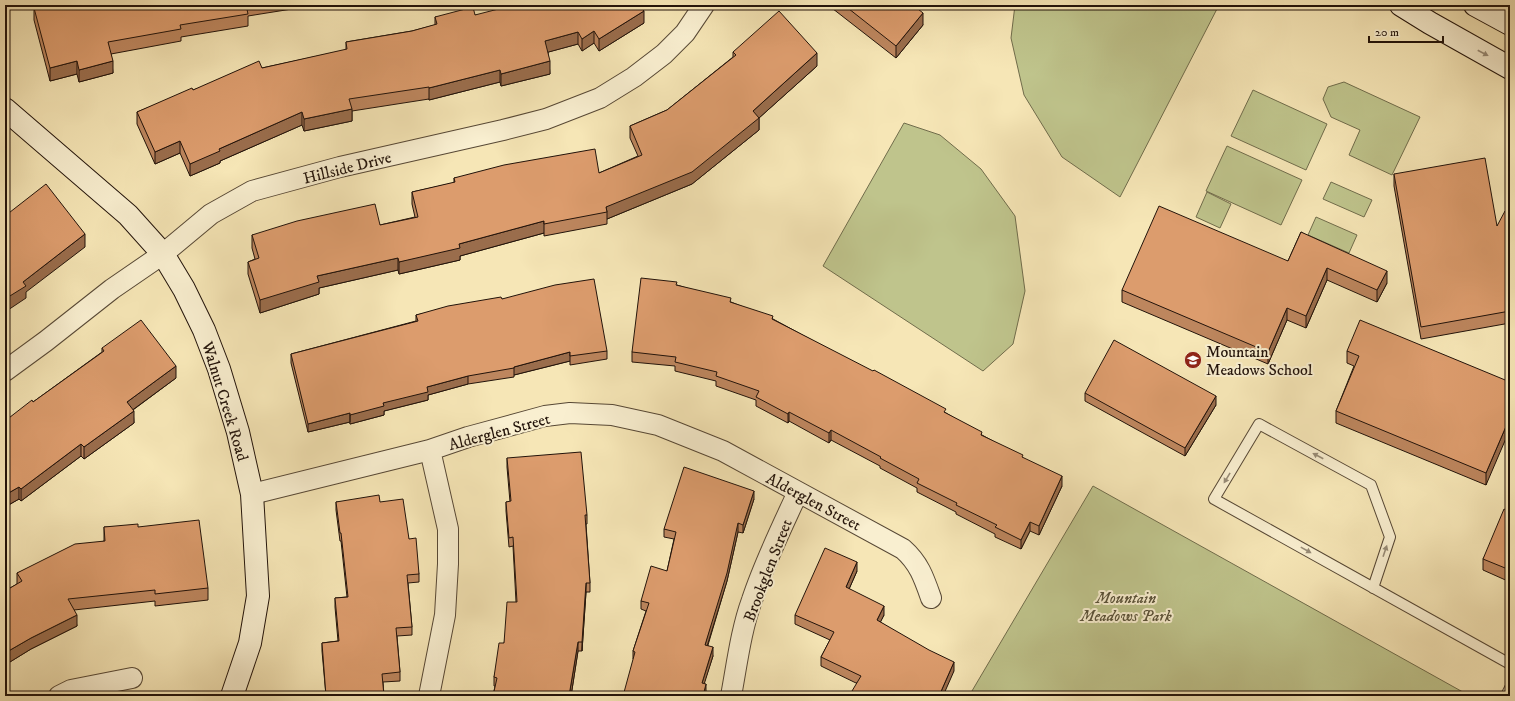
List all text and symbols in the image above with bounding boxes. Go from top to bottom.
scale bar [1369,18,1443,44]
text: 20 m [1375,25,1399,40]
one-way arrow [1477,50,1489,57]
street label: Hillside Drive [301,147,394,189]
street label: Walnut Creek Road [197,338,253,464]
place label: Mountain Meadows School [1206,342,1313,380]
school or university icon: Mountain Meadows School [1183,350,1203,370]
street label: Alderglen Street [446,409,552,455]
one-way arrow [1313,453,1324,459]
street label: Alderglen Street [763,469,864,535]
one-way arrow [1223,472,1230,484]
street label: Brookglen Street [739,516,797,624]
one-way arrow [1383,544,1389,556]
one-way arrow [1300,547,1311,554]
park label: Mountain Meadows Park [1079,588,1172,626]

